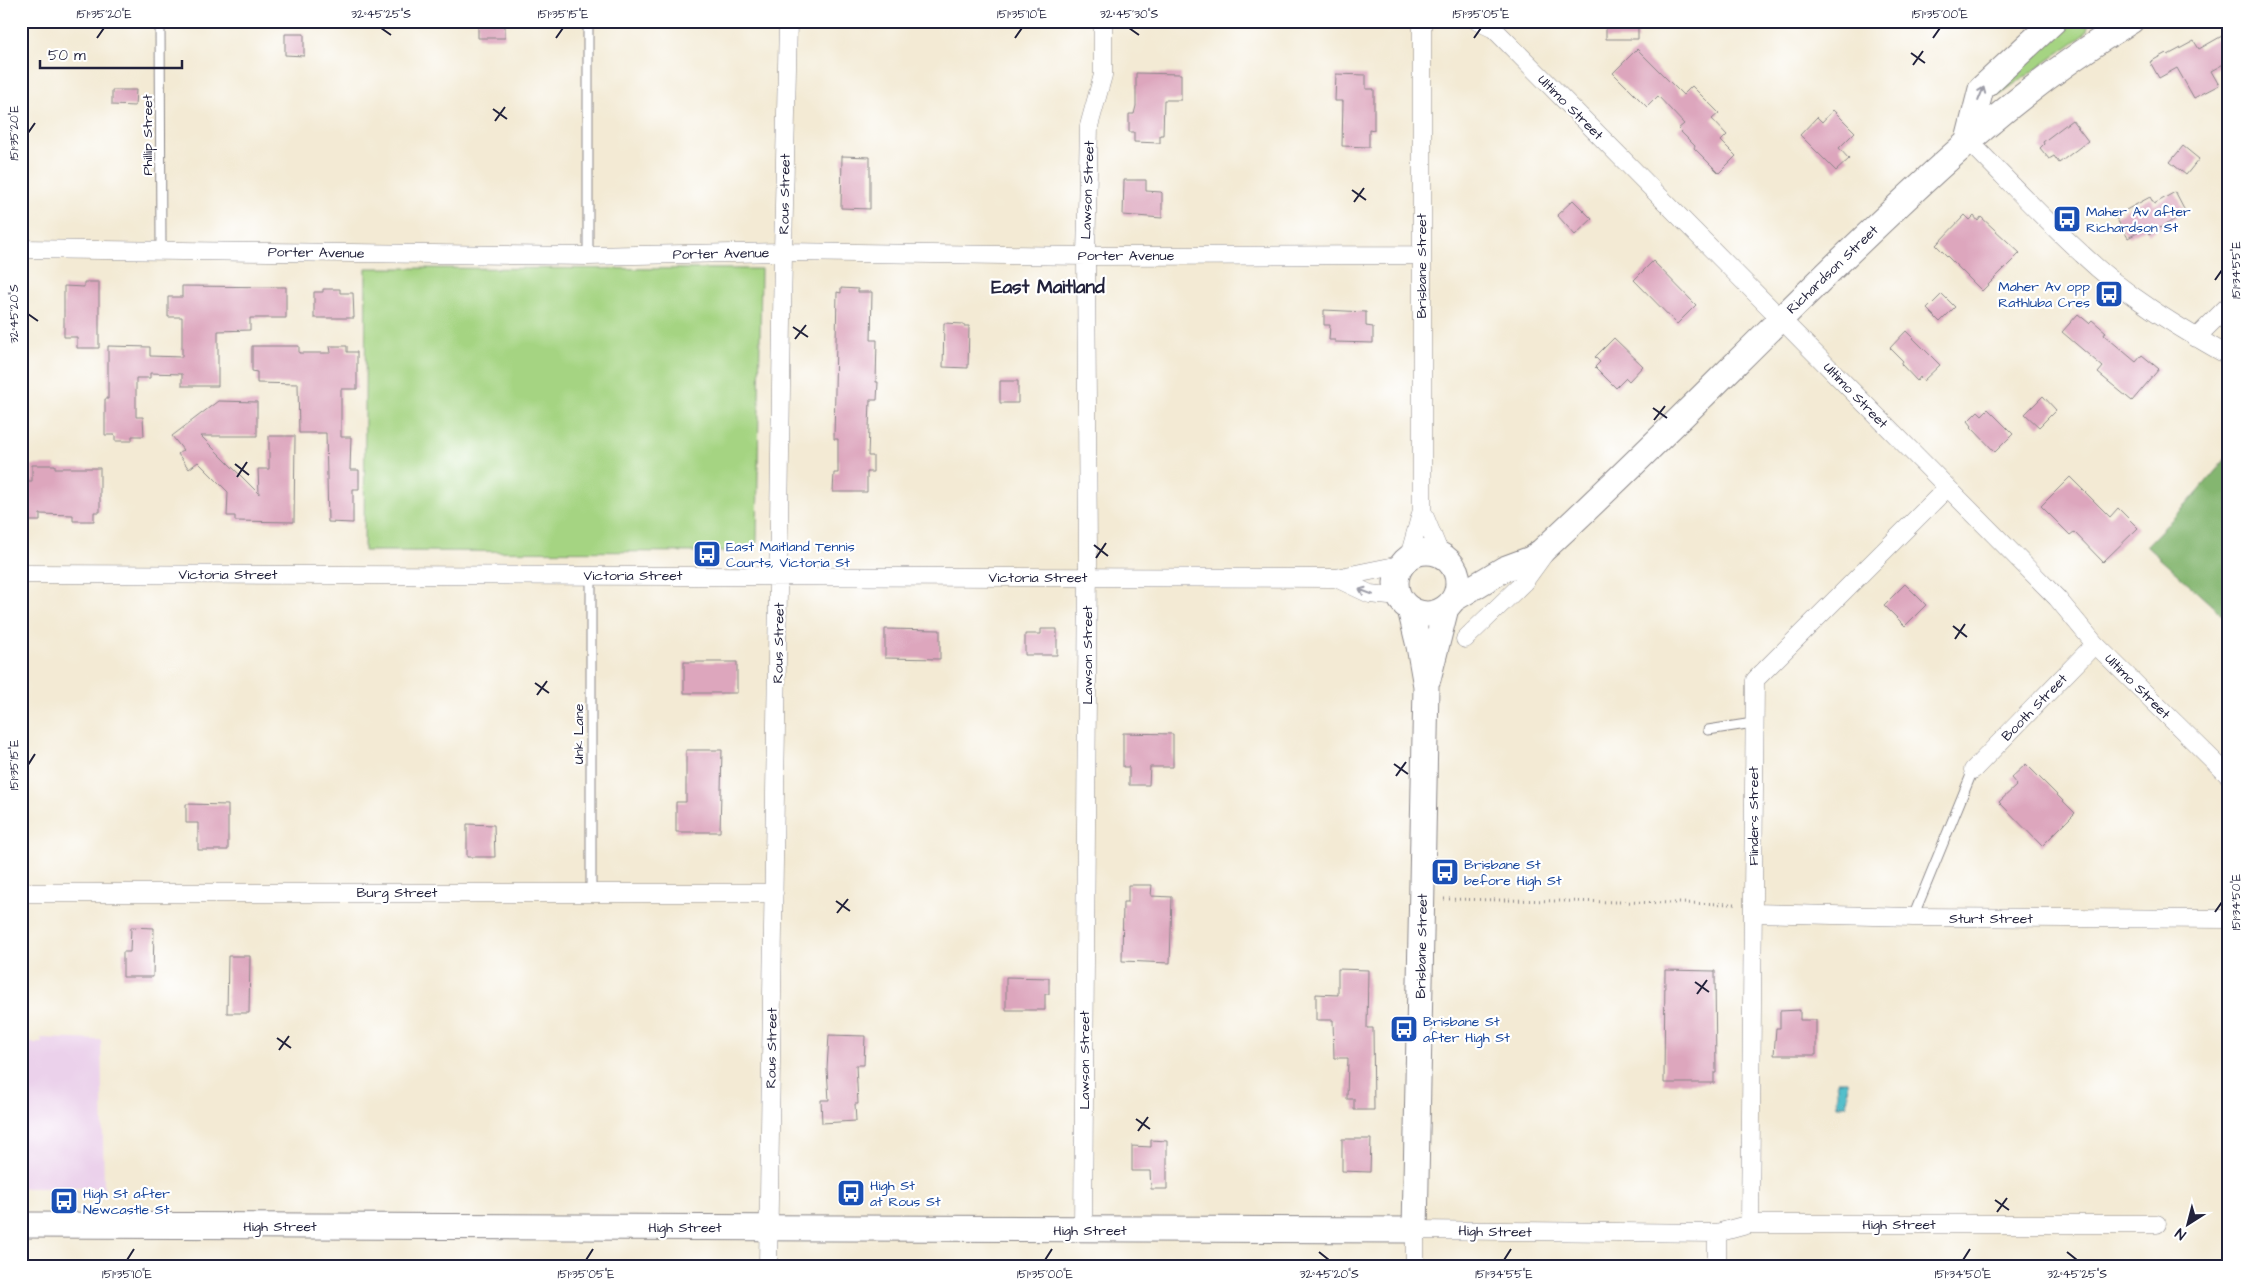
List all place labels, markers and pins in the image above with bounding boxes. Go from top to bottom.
place label: Maher Av after Richardson St [2086,202,2191,238]
bus stop icon: Maher Av after Richardson St [2052,204,2082,234]
place label: Maher Av opp Rathluba Cres [1998,277,2090,313]
bus stop icon: Maher Av opp Rathluba Cres [2094,279,2124,309]
place label: East Maitland Tennis Courts, Victoria St [726,537,855,573]
bus stop icon: East Maitland Tennis Courts, Victoria St [692,539,722,569]
place label: Brisbane St before High St [1464,855,1562,891]
bus stop icon: Brisbane St before High St [1430,857,1460,887]
place label: Brisbane St after High St [1423,1012,1510,1048]
bus stop icon: Brisbane St after High St [1389,1014,1419,1044]
place label: High St at Rous St [870,1176,941,1212]
bus stop icon: High St at Rous St [836,1178,866,1208]
place label: High St after Newcastle St [83,1184,170,1220]
bus stop icon: High St after Newcastle St [49,1186,79,1216]

